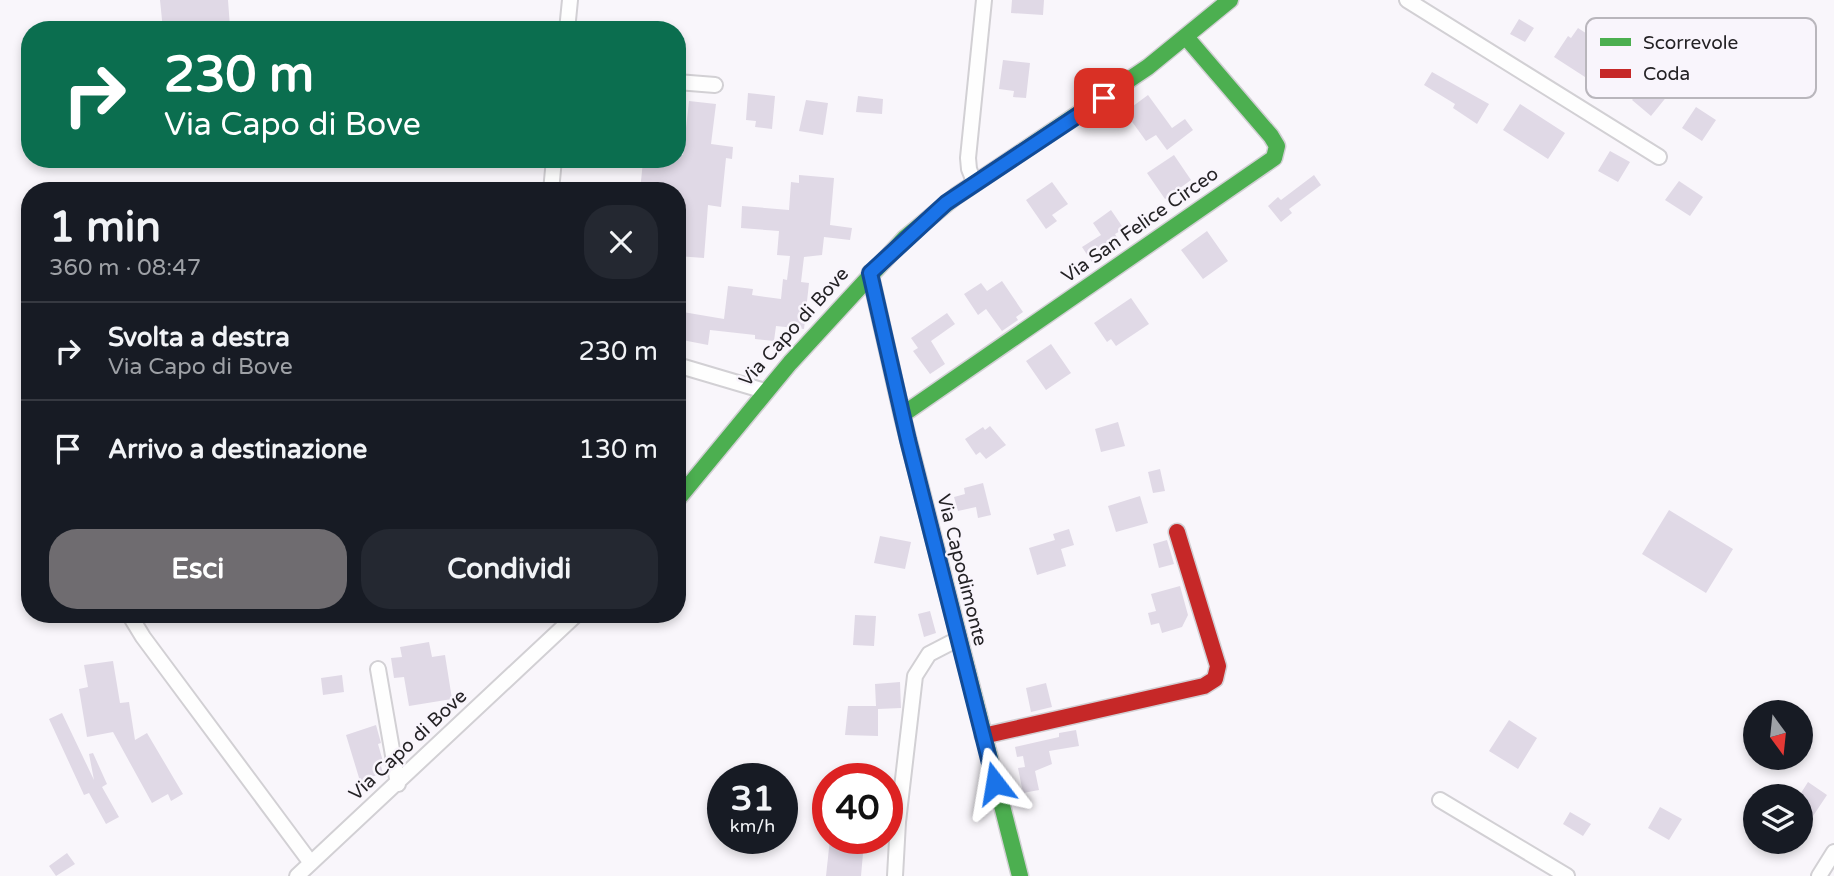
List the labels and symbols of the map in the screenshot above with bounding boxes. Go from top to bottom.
legend [1586,18,1816,98]
text: Scorrevole [1643,32,1738,54]
text: Coda [1643,63,1690,85]
pin [1074,68,1134,128]
street label: Via San Felice Circeo [1057,163,1223,287]
street label: Via Capo di Bove [735,263,853,391]
street label: Via Capodimonte [932,492,992,648]
street label: Via Capo di Bove [345,685,471,805]
north arrow [1743,700,1813,770]
position arrow [958,746,1032,820]
speed limit sign: 40 [812,763,903,854]

